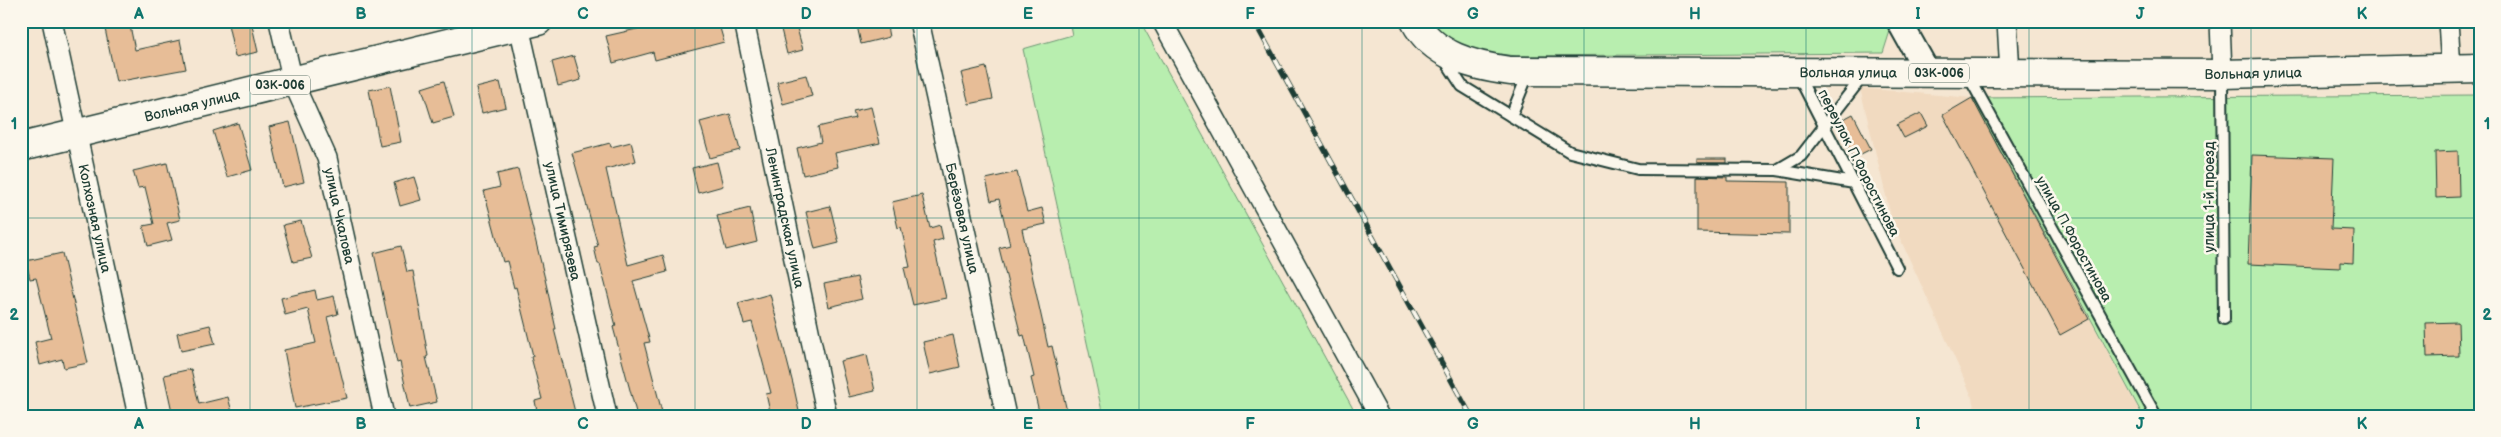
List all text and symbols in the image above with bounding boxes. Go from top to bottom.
text: A [133,5,144,24]
text: B [355,5,367,24]
text: C [577,5,589,24]
text: D [800,5,812,24]
text: E [1023,5,1033,24]
text: F [1245,5,1255,24]
text: G [1467,5,1479,24]
text: H [1689,5,1701,24]
text: I [1915,5,1921,24]
text: J [2136,5,2145,24]
text: K [2357,5,2368,24]
street label: Вольная улица [1799,64,1898,81]
road number: 03К-006 [1909,64,1969,82]
street label: Вольная улица [2204,64,2303,83]
road number: 03К-006 [250,76,310,94]
street label: Вольная улица [143,85,242,125]
street label: переулок П.Форостинова [1814,86,1904,240]
text: 1 [11,115,17,134]
text: 1 [2484,115,2490,134]
street label: улица 1-й проезд [2201,141,2218,253]
street label: Ленинградская улица [762,145,809,290]
street label: улица Тимирязева [541,160,585,283]
street label: Берёзовая улица [942,161,983,276]
street label: Колхозная улица [75,162,115,275]
street label: улица Чкалова [321,166,359,266]
street label: улица П.Форостинова [2032,173,2116,305]
text: 2 [9,306,19,325]
text: 2 [2482,306,2492,325]
text: A [133,415,144,434]
text: B [355,415,367,434]
text: C [577,415,589,434]
text: D [800,415,812,434]
text: E [1023,415,1033,434]
text: F [1245,415,1255,434]
text: G [1467,415,1479,434]
text: H [1689,415,1701,434]
text: I [1915,415,1921,434]
text: J [2136,415,2145,434]
text: K [2357,415,2368,434]

